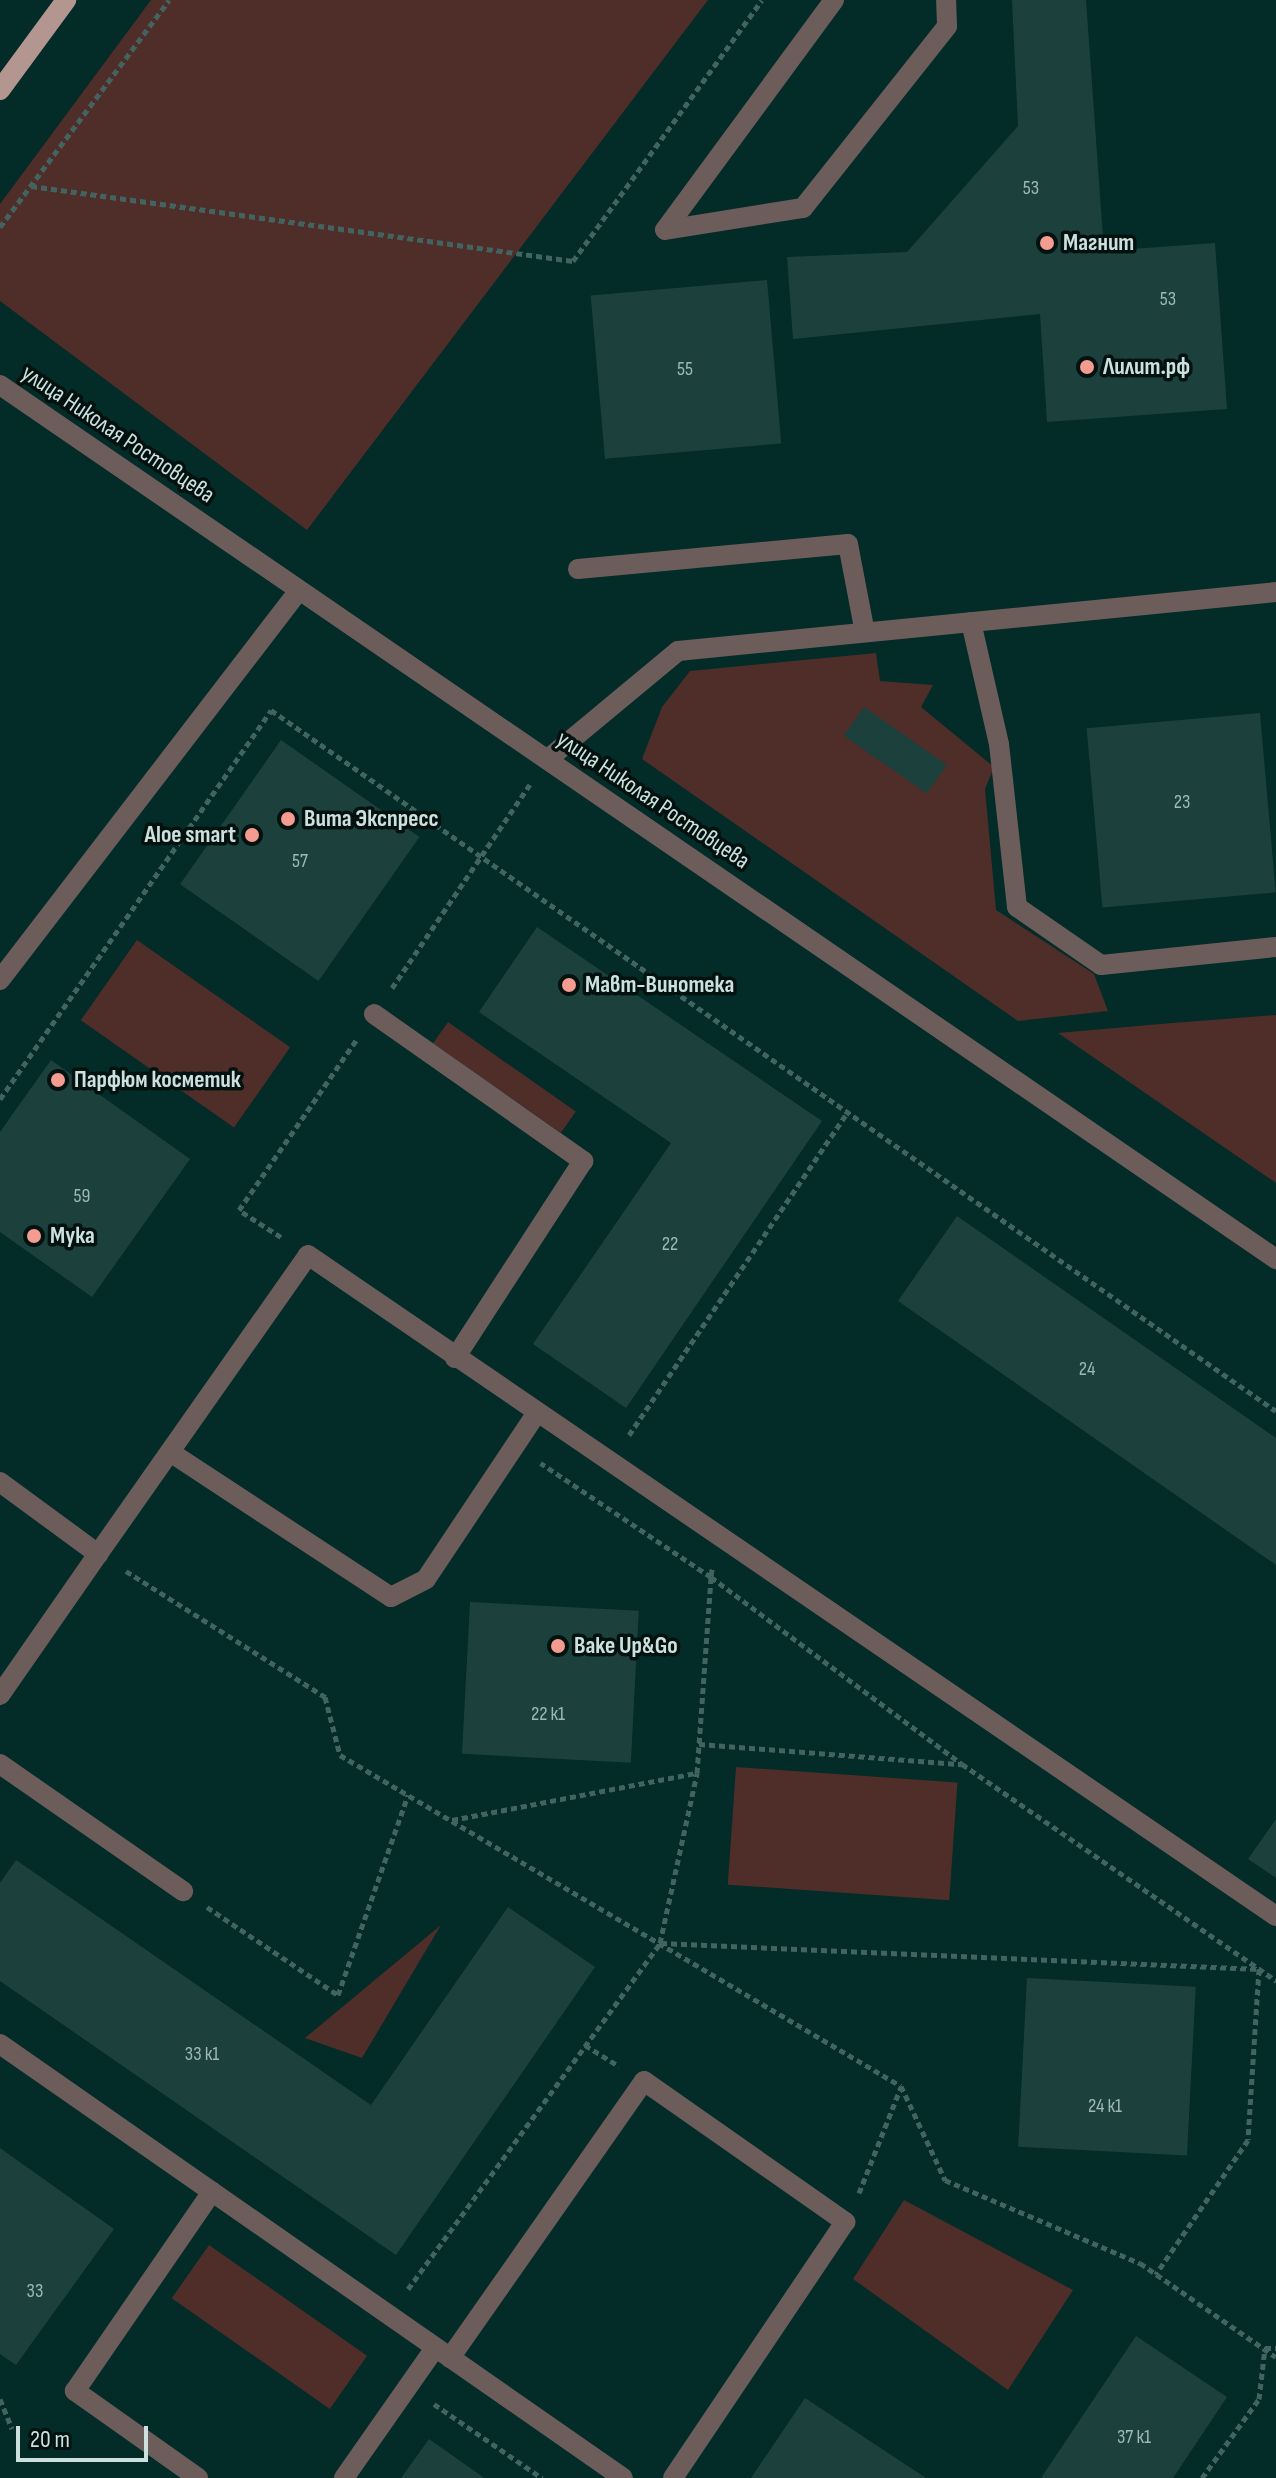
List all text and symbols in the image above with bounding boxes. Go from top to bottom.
house number: 53 [1023,176,1039,200]
place label: Магнит [1063,229,1134,257]
marker: Магнит [1038,234,1056,252]
house number: 53 [1160,287,1176,311]
place label: Лилит.рф [1103,353,1190,381]
house number: 55 [677,357,693,381]
marker: Лилит.рф [1078,358,1096,376]
street label: улица Николая Ростовцева [16,359,220,509]
street label: улица Николая Ростовцева [551,725,755,875]
house number: 23 [1174,790,1190,814]
place label: Вита Экспресс [304,805,439,833]
marker: Вита Экспресс [279,810,297,828]
place label: Aloe smart [144,821,236,849]
marker: Aloe smart [243,826,261,844]
house number: 57 [292,849,308,873]
place label: Мавт-Винотека [585,971,734,999]
marker: Мавт-Винотека [560,976,578,994]
place label: Парфюм косметик [74,1066,241,1094]
marker: Парфюм косметик [49,1071,67,1089]
house number: 59 [74,1184,90,1208]
place label: Мука [50,1222,95,1250]
marker: Мука [25,1227,43,1245]
house number: 22 [662,1232,678,1256]
house number: 24 [1079,1357,1095,1381]
place label: Bake Up&Go [574,1632,678,1660]
marker: Bake Up&Go [549,1637,567,1655]
house number: 22 к1 [531,1702,565,1726]
house number: 33 к1 [185,2042,219,2066]
house number: 24 к1 [1088,2094,1122,2118]
house number: 33 [27,2279,43,2303]
scale bar [20,2410,152,2460]
text: 20 m [30,2425,70,2454]
house number: 37 к1 [1117,2425,1151,2449]

